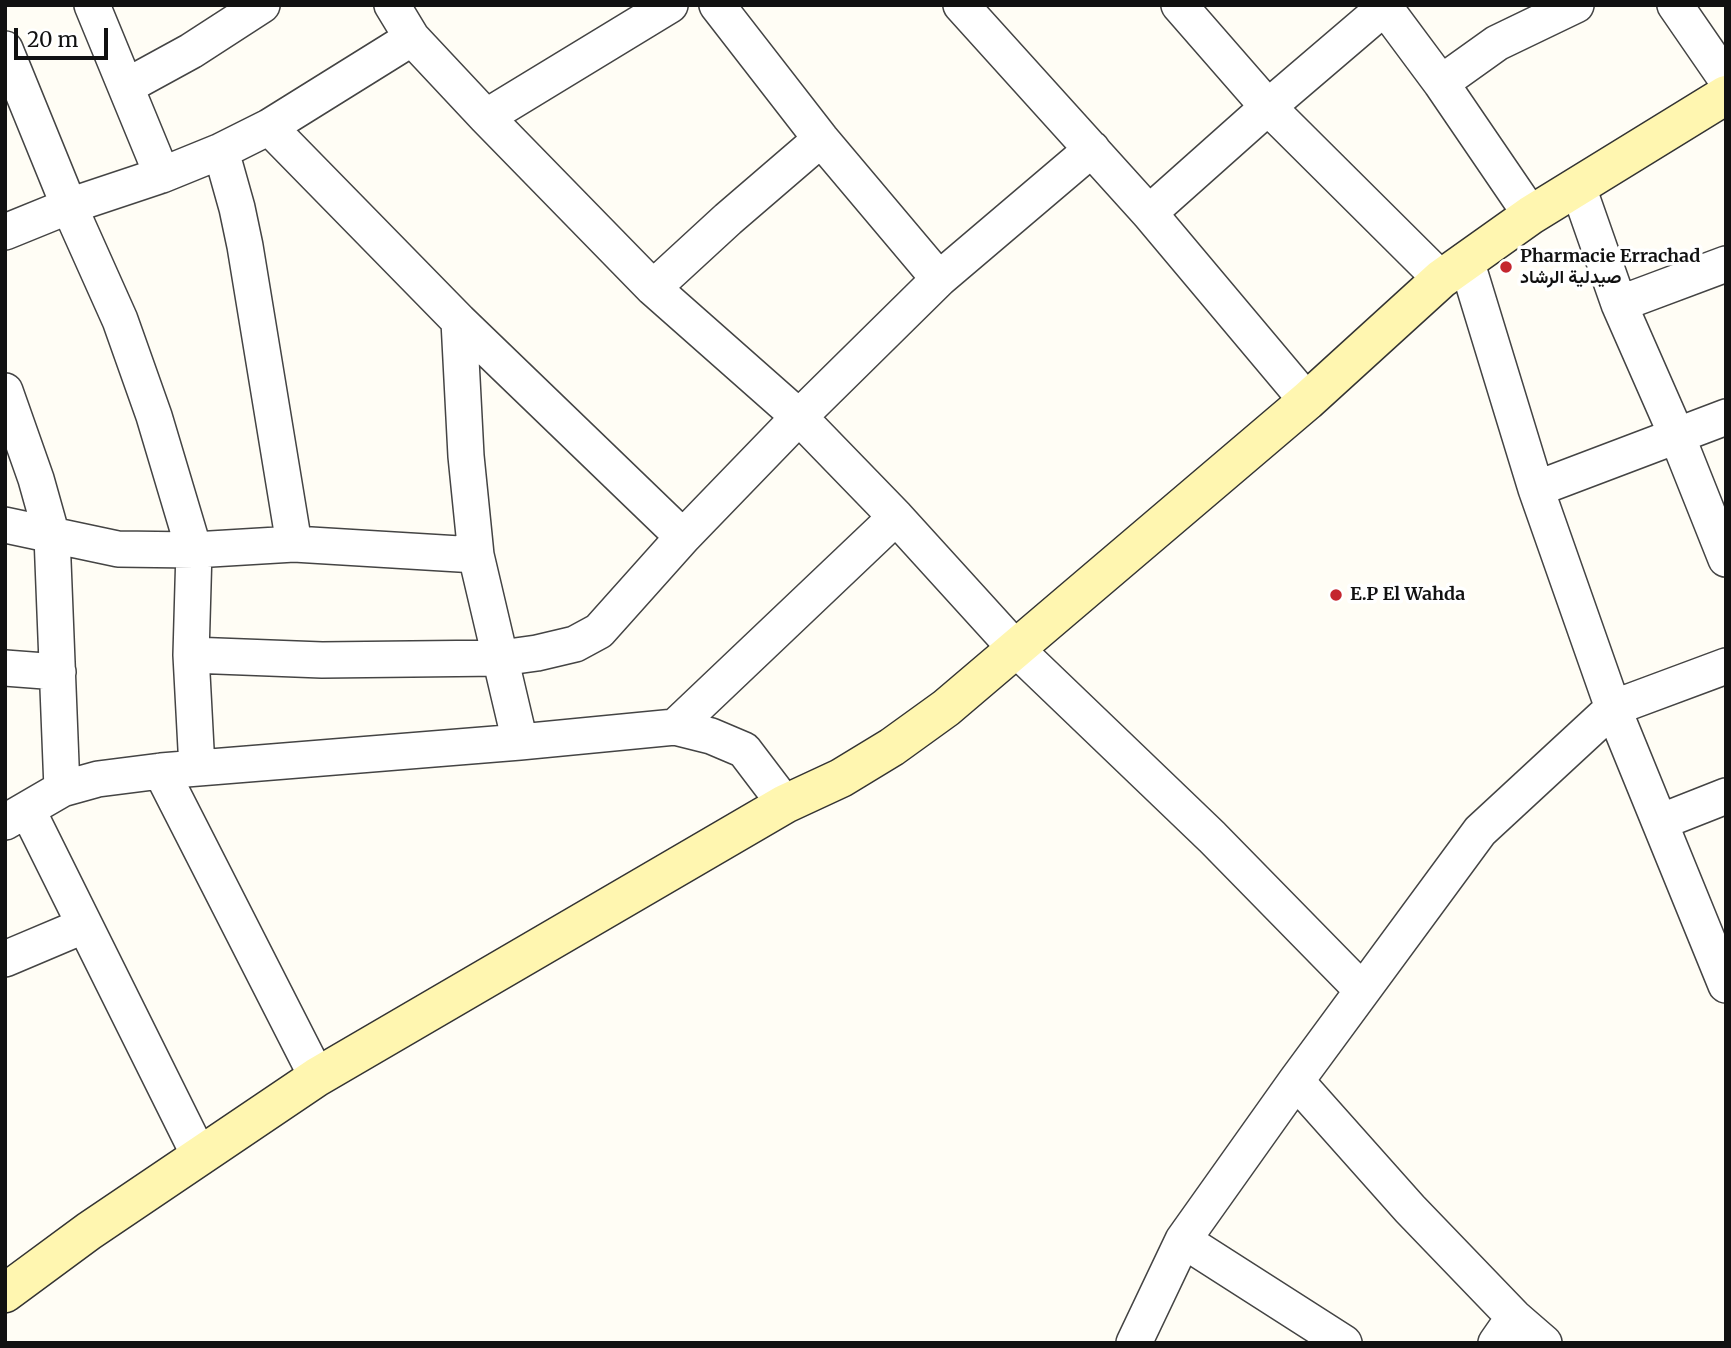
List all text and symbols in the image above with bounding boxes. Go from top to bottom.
scale bar [18,14,112,58]
text: 20 m [27,26,78,53]
place label: Pharmacie Errachad صيدلية الرشاد [1520,246,1700,288]
marker: Pharmacie Errachad صيدلية الرشاد [1498,259,1514,275]
place label: E.P El Wahda [1350,584,1465,606]
marker: E.P El Wahda [1328,587,1344,603]

